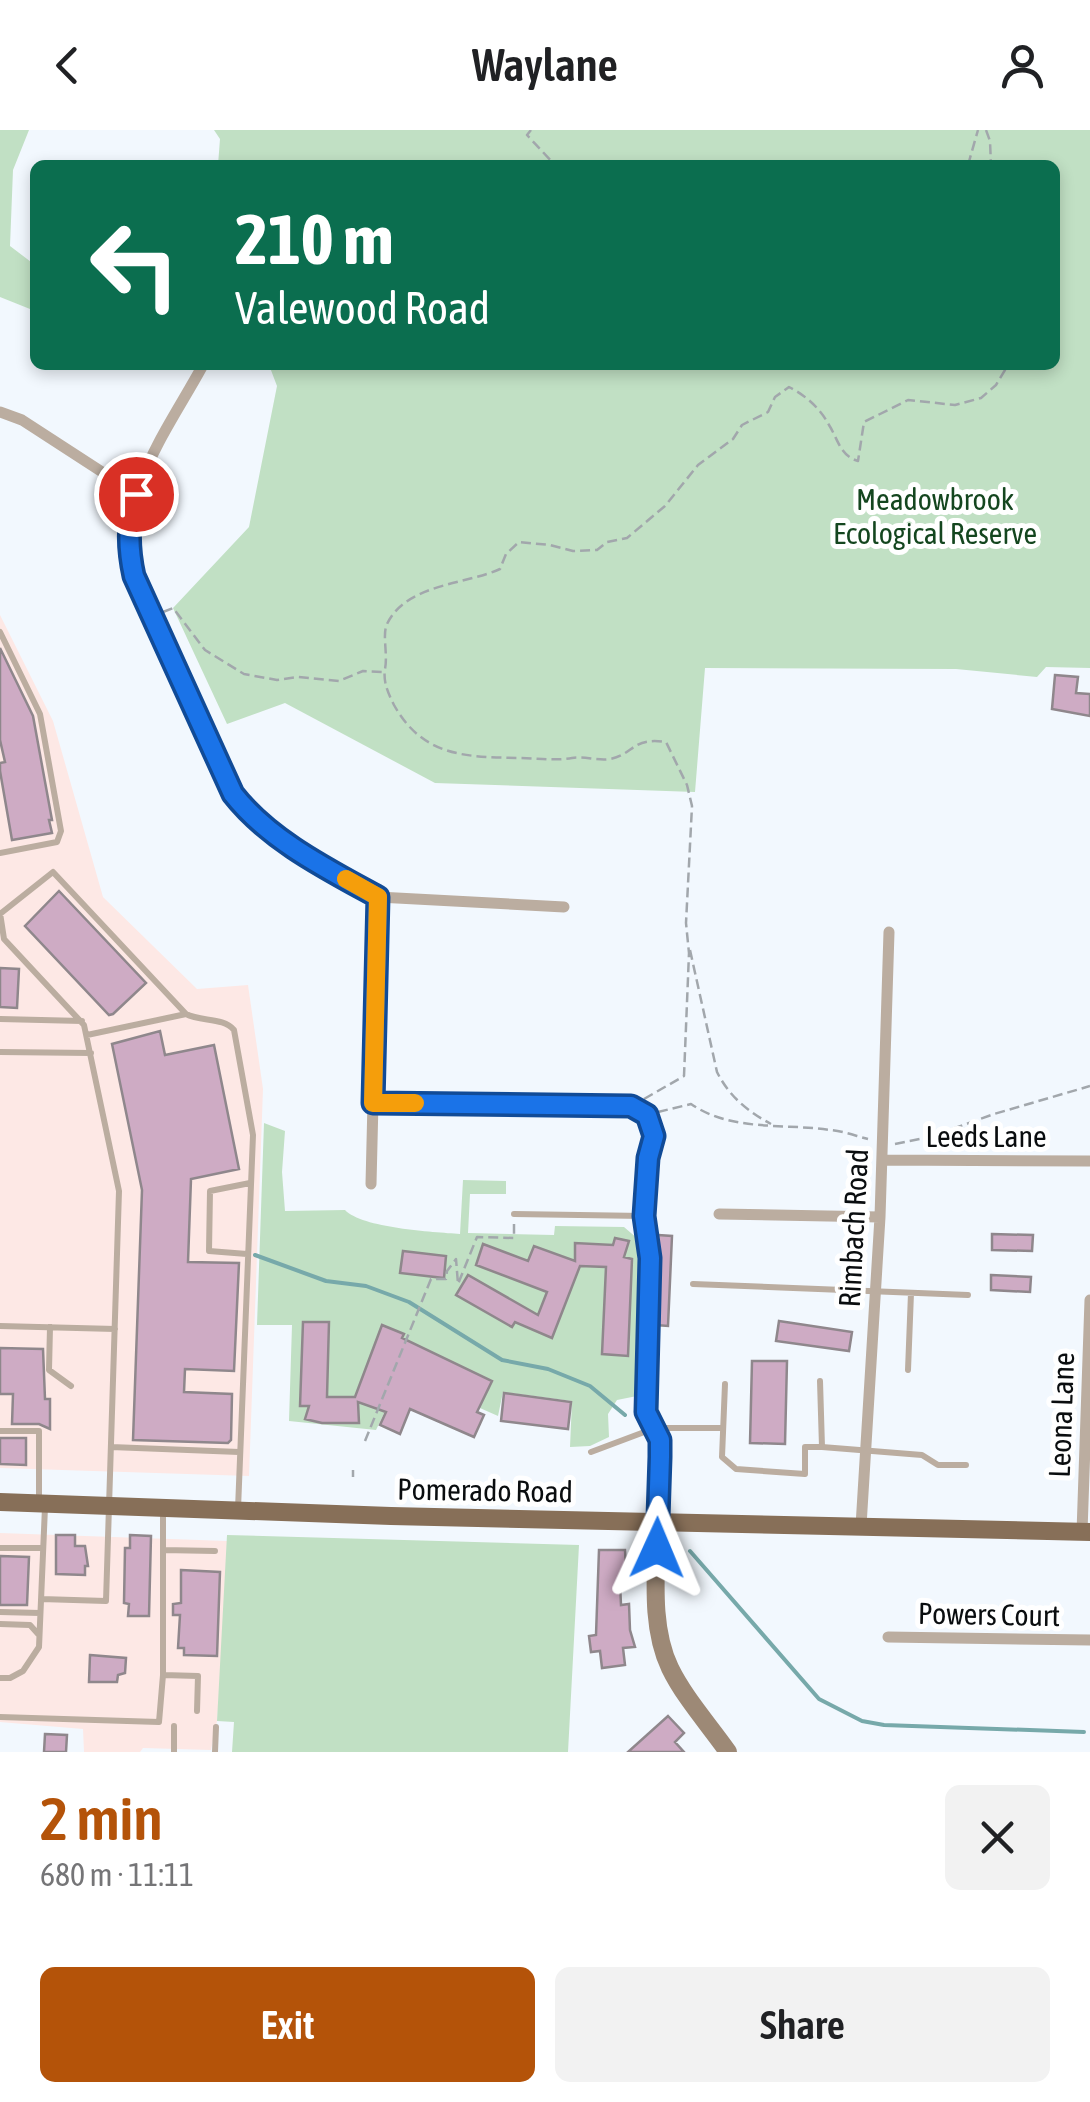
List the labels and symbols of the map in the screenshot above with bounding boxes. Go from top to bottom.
pin [94,452,179,537]
park label: Meadowbrook Ecological Reserve [833,482,1037,550]
street label: Leeds Lane [925,1119,1047,1153]
street label: Rimbach Road [832,1148,874,1308]
street label: Leona Lane [1042,1352,1080,1478]
street label: Pomerado Road [397,1471,573,1509]
position arrow [605,1496,709,1600]
street label: Powers Court [918,1596,1060,1632]

